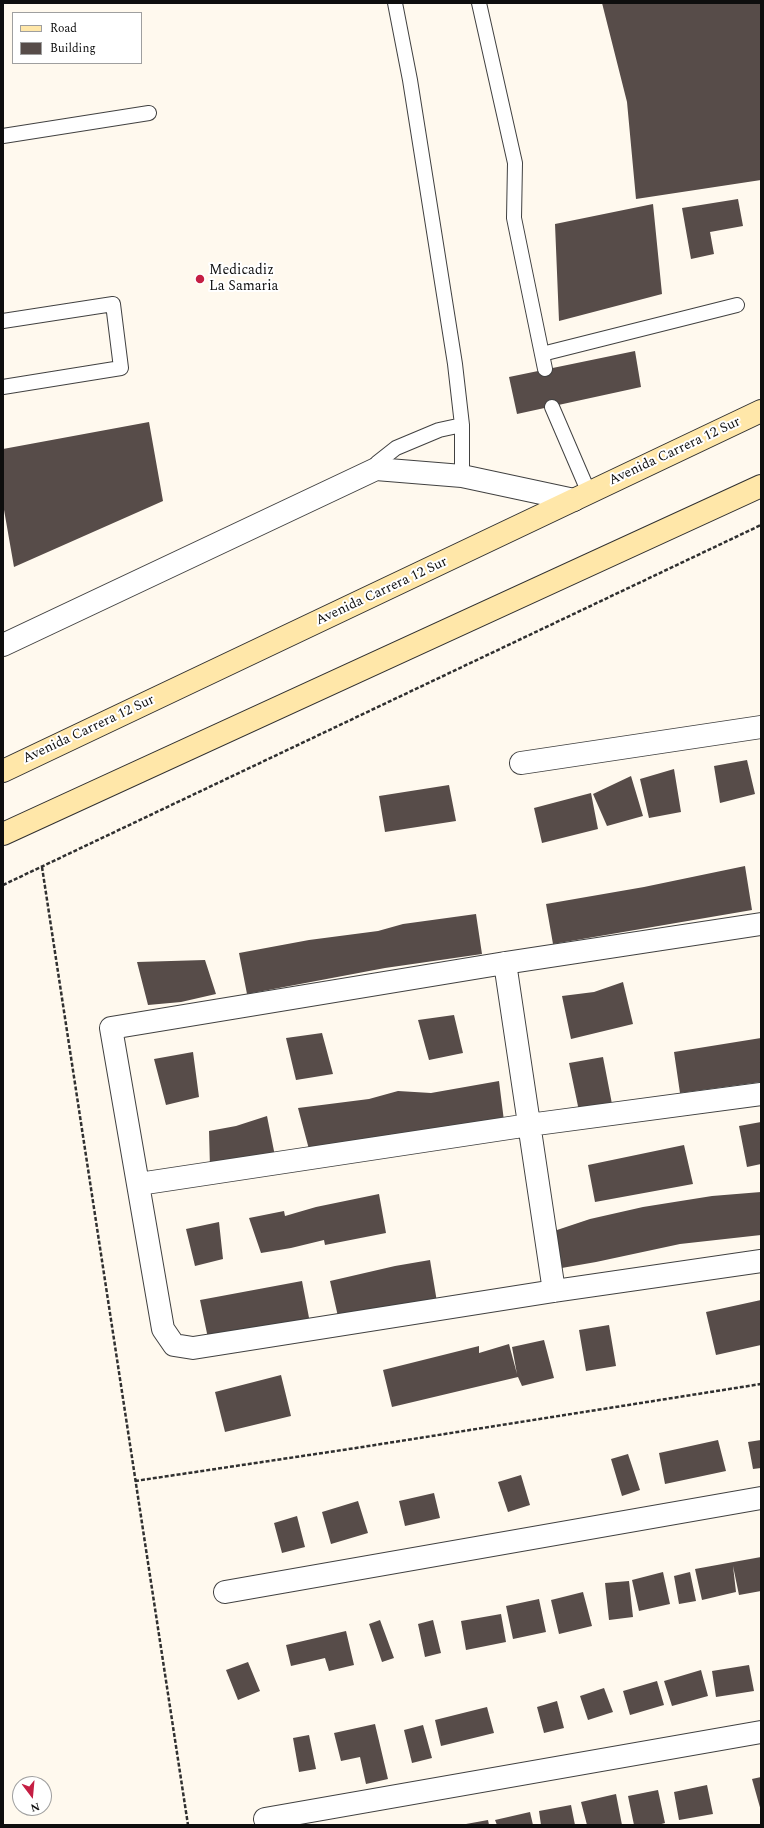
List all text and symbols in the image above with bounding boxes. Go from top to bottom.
legend [12,12,142,64]
text: Road [50,19,77,38]
text: Building [50,39,96,58]
place label: Medicadiz La Samaria [209,263,278,296]
marker: Medicadiz La Samaria [194,273,206,285]
street label: Avenida Carrera 12 Sur [606,414,744,490]
street label: Avenida Carrera 12 Sur [313,554,451,630]
street label: Avenida Carrera 12 Sur [20,692,158,768]
north arrow [12,1776,52,1816]
text: N [29,1798,42,1816]

